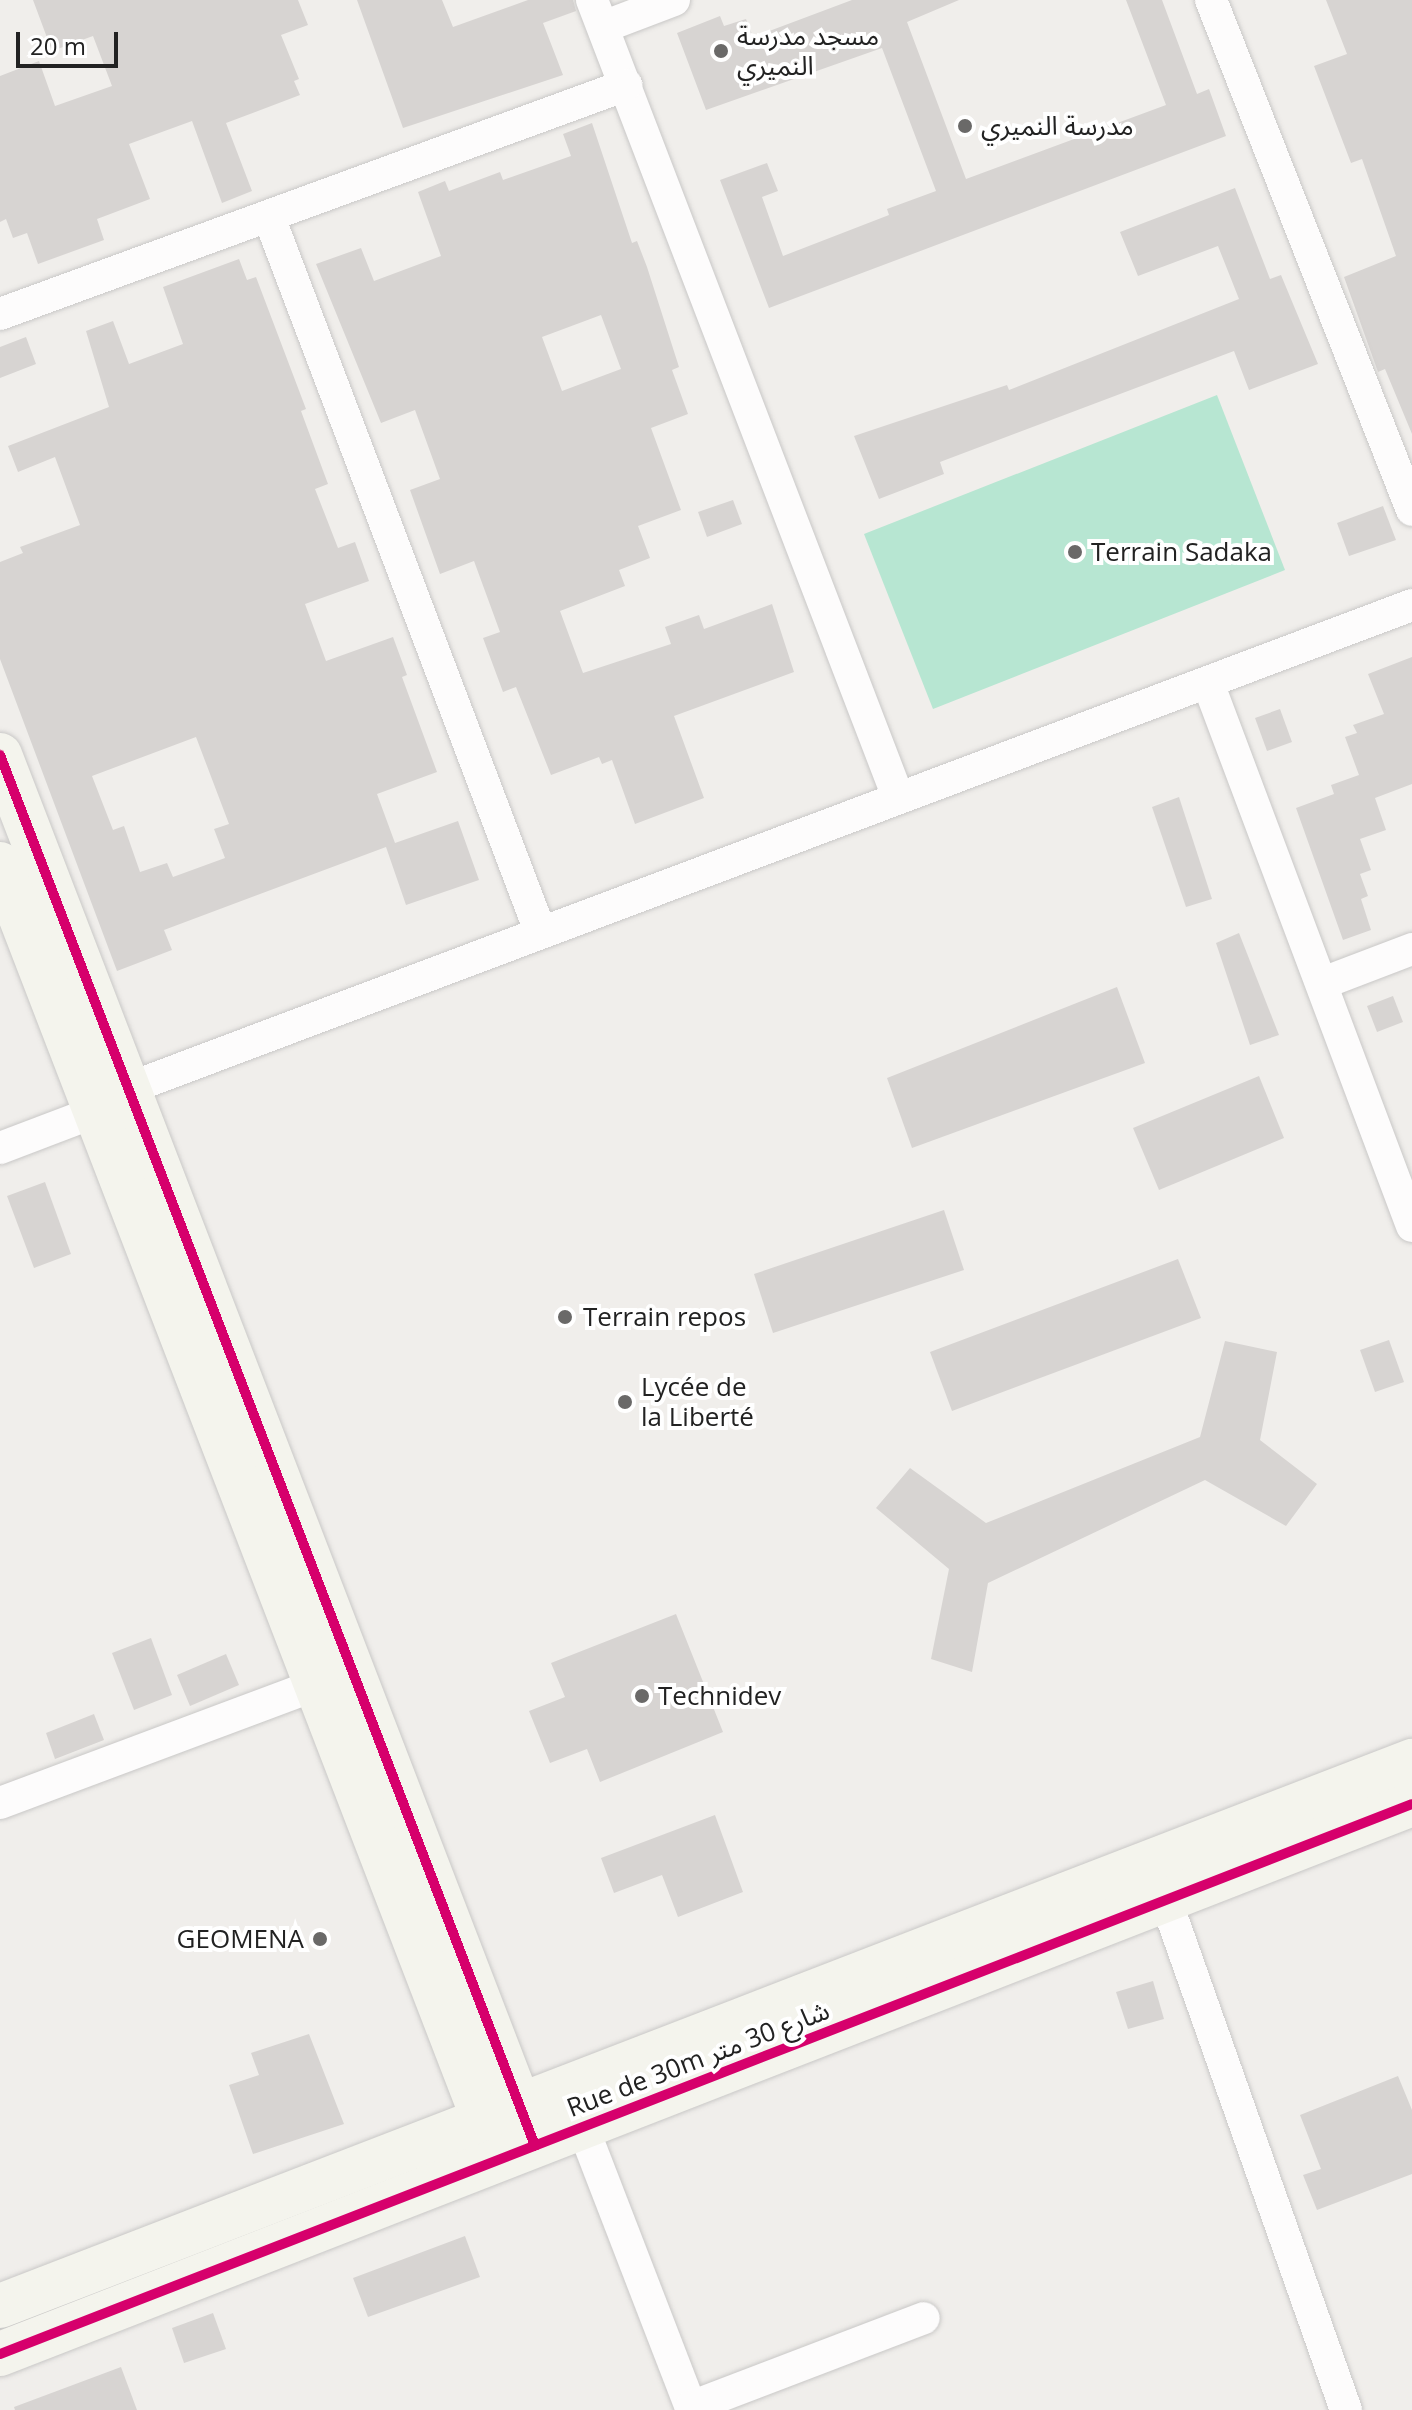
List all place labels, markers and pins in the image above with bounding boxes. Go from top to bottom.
place label: مسجد مدرسة النميري [737,20,879,82]
marker: مسجد مدرسة النميري [712,42,730,60]
place label: مدرسة النميري [981,110,1134,142]
marker: مدرسة النميري [956,117,974,135]
place label: Terrain Sadaka [1091,536,1272,568]
marker: Terrain Sadaka [1066,543,1084,561]
place label: Terrain repos [583,1301,746,1333]
marker: Terrain repos [554,1306,576,1328]
place label: Lycée de la Liberté [641,1371,754,1432]
marker: Lycée de la Liberté [616,1393,634,1411]
place label: Technidev [658,1680,781,1712]
marker: Technidev [633,1687,651,1705]
place label: GEOMENA [177,1923,304,1955]
marker: GEOMENA [311,1930,329,1948]

